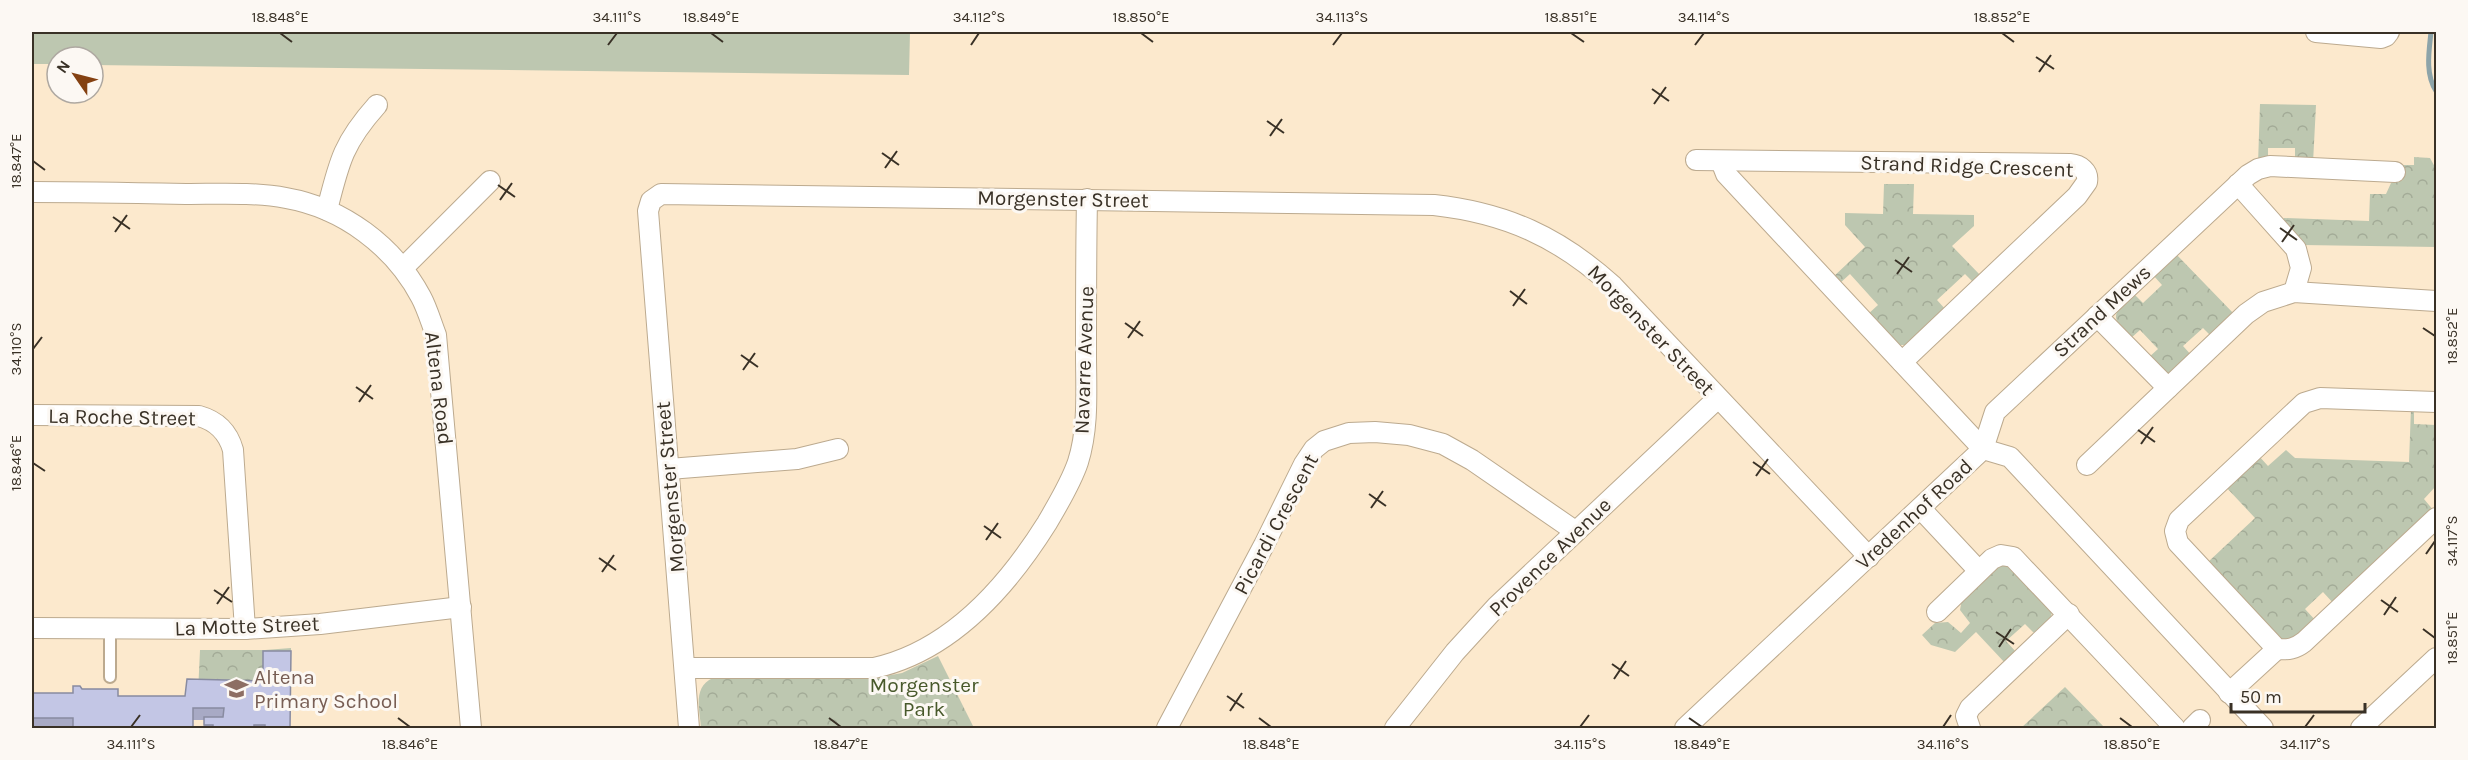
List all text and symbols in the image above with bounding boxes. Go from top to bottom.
text: 18.848°E [251,8,309,26]
text: 34.111°S [593,8,641,26]
text: 18.849°E [683,8,739,26]
text: 34.112°S [953,8,1005,26]
text: 18.850°E [1113,8,1169,26]
text: 34.113°S [1316,8,1368,26]
text: 18.851°E [1544,8,1598,26]
text: 34.114°S [1678,8,1730,26]
text: 18.852°E [1974,8,2030,26]
north arrow [45,45,105,105]
text: N [52,57,74,77]
text: 18.847°E [7,133,25,189]
street label: Strand Ridge Crescent [1860,150,2074,182]
street label: Morgenster Street [977,186,1149,212]
street label: Morgenster Street [1583,260,1719,400]
street label: Strand Mews [2048,260,2156,362]
street label: Navarre Avenue [1069,286,1099,434]
text: 18.852°E [2443,308,2461,364]
text: 34.110°S [7,323,25,375]
street label: Altena Road [420,330,458,446]
street label: Morgenster Street [651,400,689,574]
street label: La Roche Street [48,404,196,430]
text: 18.846°E [7,435,25,491]
street label: Picardi Crescent [1229,449,1323,599]
street label: Vredenhof Road [1851,454,1977,574]
street label: Provence Avenue [1484,493,1616,621]
text: 34.117°S [2443,515,2461,567]
street label: La Motte Street [174,611,320,641]
text: 18.851°E [2443,611,2461,665]
place label: Altena Primary School [254,665,398,713]
park label: Morgenster Park [869,673,979,721]
school or university icon: Altena Primary School [223,676,249,702]
scale bar [2231,676,2364,714]
text: 50 m [2240,686,2282,708]
text: 34.111°S [107,735,155,753]
text: 18.846°E [382,735,438,753]
text: 18.847°E [813,735,869,753]
text: 18.848°E [1242,735,1300,753]
text: 34.115°S [1554,735,1606,753]
text: 18.849°E [1674,735,1730,753]
text: 34.116°S [1917,735,1969,753]
text: 18.850°E [2104,735,2160,753]
text: 34.117°S [2279,735,2331,753]

